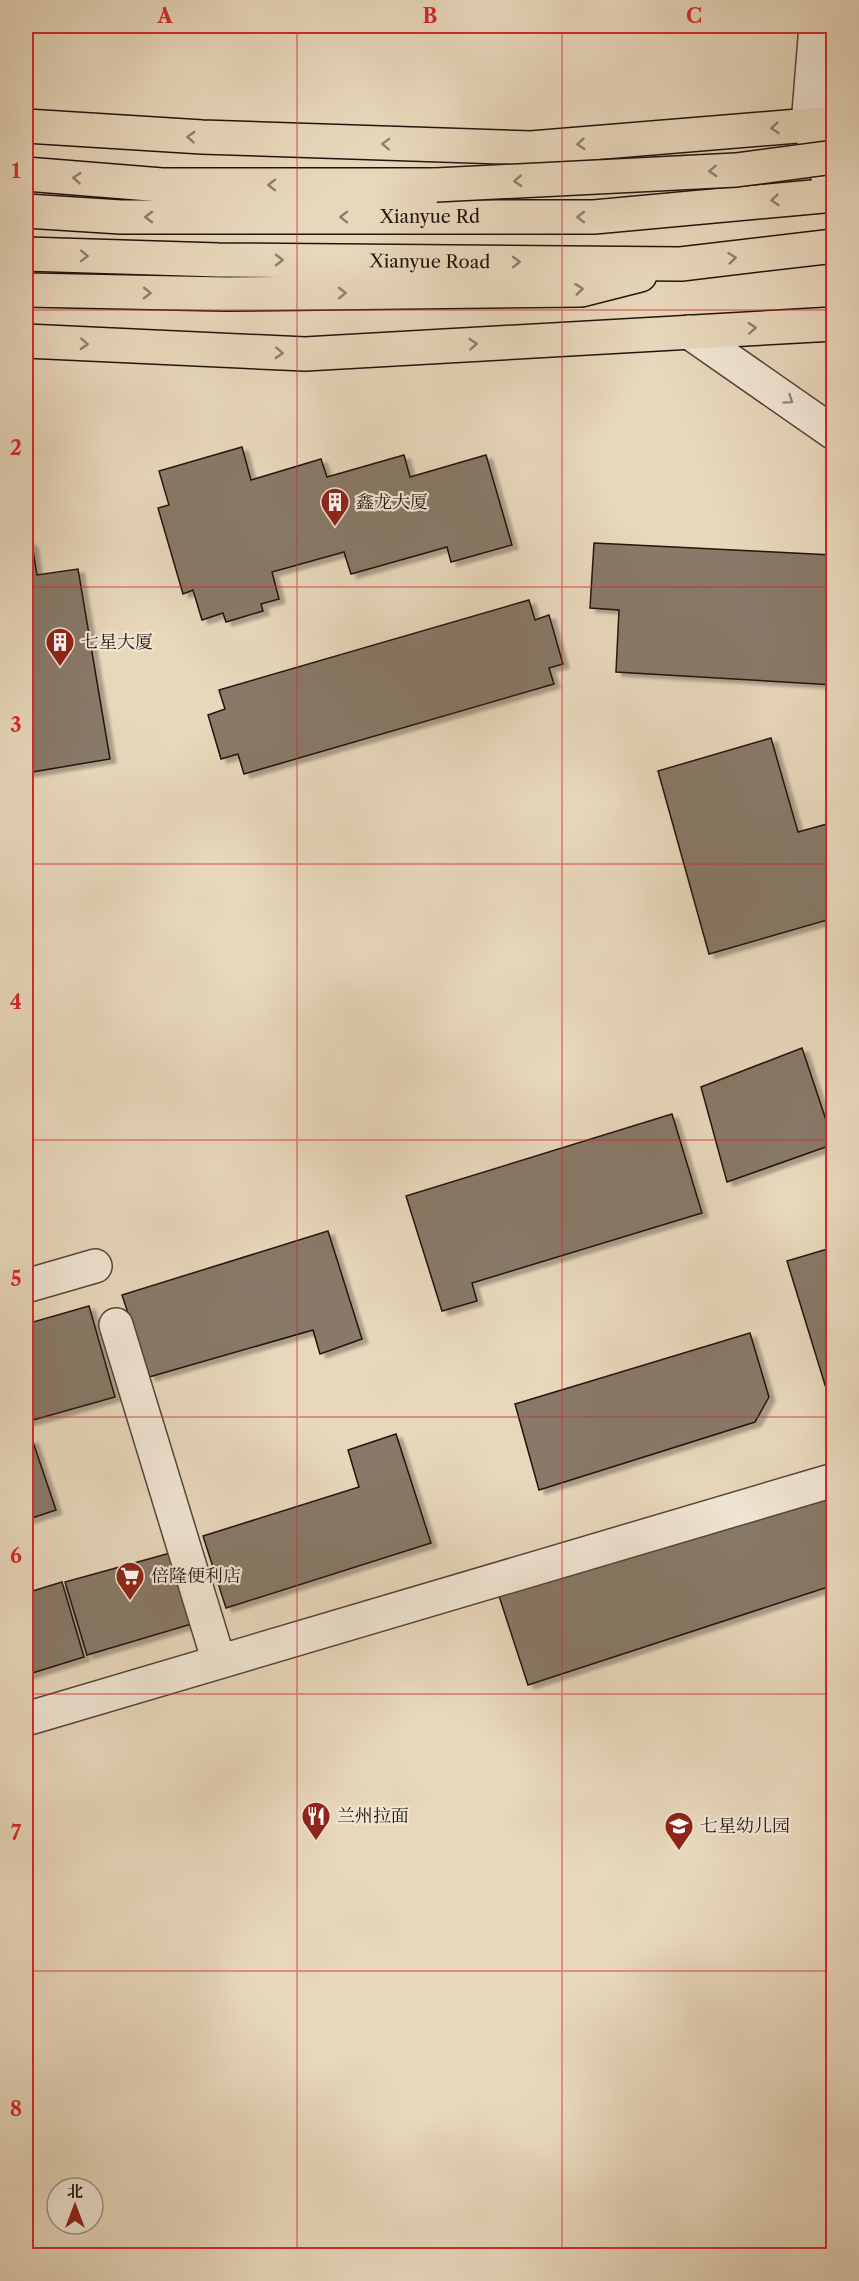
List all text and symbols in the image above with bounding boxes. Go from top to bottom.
text: A [156,4,173,28]
text: B [423,4,438,28]
text: C [686,4,702,28]
one-way arrow [771,121,780,134]
one-way arrow [187,130,196,143]
one-way arrow [382,137,391,150]
one-way arrow [576,137,585,150]
text: 1 [12,159,21,183]
one-way arrow [708,165,717,178]
one-way arrow [73,172,82,185]
one-way arrow [514,174,523,187]
one-way arrow [268,179,277,191]
one-way arrow [771,193,780,206]
street label: Xianyue Rd [379,206,480,228]
one-way arrow [145,211,154,223]
one-way arrow [340,211,349,223]
one-way arrow [577,211,586,223]
one-way arrow [79,249,88,262]
street label: Xianyue Road [369,250,490,273]
one-way arrow [727,252,736,265]
one-way arrow [274,254,283,266]
one-way arrow [511,256,520,268]
one-way arrow [574,283,583,296]
one-way arrow [142,286,151,299]
one-way arrow [337,287,346,299]
one-way arrow [747,322,756,335]
one-way arrow [79,337,88,350]
one-way arrow [469,338,478,351]
one-way arrow [274,346,283,359]
one-way arrow [782,393,793,404]
text: 2 [10,436,22,460]
building icon: 鑫龙大厦 [319,486,351,528]
place label: 鑫龙大厦 [356,491,428,513]
building icon: 七星大厦 [44,626,76,668]
place label: 七星大厦 [81,631,153,653]
text: 3 [10,713,22,737]
text: 4 [10,990,22,1014]
text: 5 [10,1267,22,1291]
text: 6 [10,1544,22,1568]
supermarket icon: 倍隆便利店 [114,1560,146,1602]
place label: 倍隆便利店 [151,1565,241,1587]
restaurant icon: 兰州拉面 [300,1800,332,1842]
place label: 兰州拉面 [337,1805,409,1827]
school or university icon: 七星幼儿园 [663,1810,695,1852]
place label: 七星幼儿园 [700,1815,790,1837]
text: 7 [11,1821,22,1845]
text: 8 [10,2097,22,2121]
north arrow [45,2176,105,2236]
text: 北 [67,2181,83,2201]

